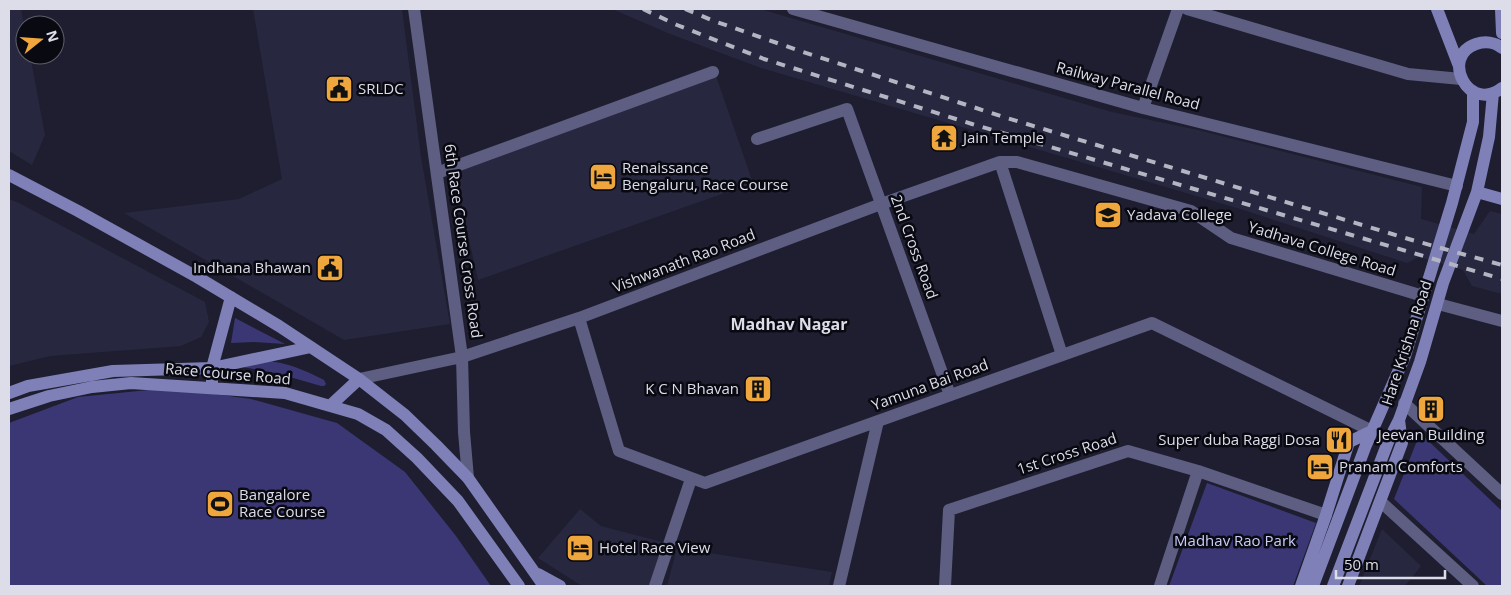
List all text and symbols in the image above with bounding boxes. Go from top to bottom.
north arrow [15,15,65,65]
text: N [42,28,64,44]
street label: Railway Parallel Road [1054,56,1202,114]
public building icon: SRLDC [324,74,354,104]
place label: SRLDC [358,78,404,98]
temple icon: Jain Temple [929,123,959,153]
place label: Jain Temple [961,127,1044,147]
street label: 6th Race Course Cross Road [440,142,488,339]
place label: Renaissance Bengaluru, Race Course [622,157,788,194]
hotel icon: Renaissance Bengaluru, Race Course [588,162,618,192]
street label: 2nd Cross Road [887,192,943,302]
school or university icon: Yadava College [1093,200,1123,230]
place label: Yadava College [1127,204,1232,224]
street label: Yadhava College Road [1246,216,1399,280]
street label: Vishwanath Rao Road [609,224,758,297]
public building icon: Indhana Bhawan [315,253,345,283]
place label: Indhana Bhawan [193,257,311,277]
street label: Hare Krishna Road [1376,278,1436,408]
district label: Madhav Nagar [731,313,847,335]
street label: Yamuna Bai Road [869,354,991,414]
street label: Race Course Road [164,358,292,388]
building icon: K C N Bhavan [743,374,773,404]
place label: K C N Bhavan [645,378,739,398]
building icon: Jeevan Building [1416,394,1446,424]
place label: Jeevan Building [1376,424,1484,444]
restaurant icon: Super duba Raggi Dosa [1324,425,1354,455]
street label: 1st Cross Road [1014,428,1119,479]
place label: Super duba Raggi Dosa [1158,429,1320,449]
hotel icon: Pranam Comforts [1305,452,1335,482]
place label: Pranam Comforts [1339,456,1463,476]
place label: Bangalore Race Course [239,484,325,521]
sports icon: Bangalore Race Course [205,489,235,519]
park label: Madhav Rao Park [1174,530,1296,550]
hotel icon: Hotel Race View [565,533,595,563]
place label: Hotel Race View [599,537,711,557]
scale bar [1336,548,1445,580]
text: 50 m [1344,554,1379,574]

